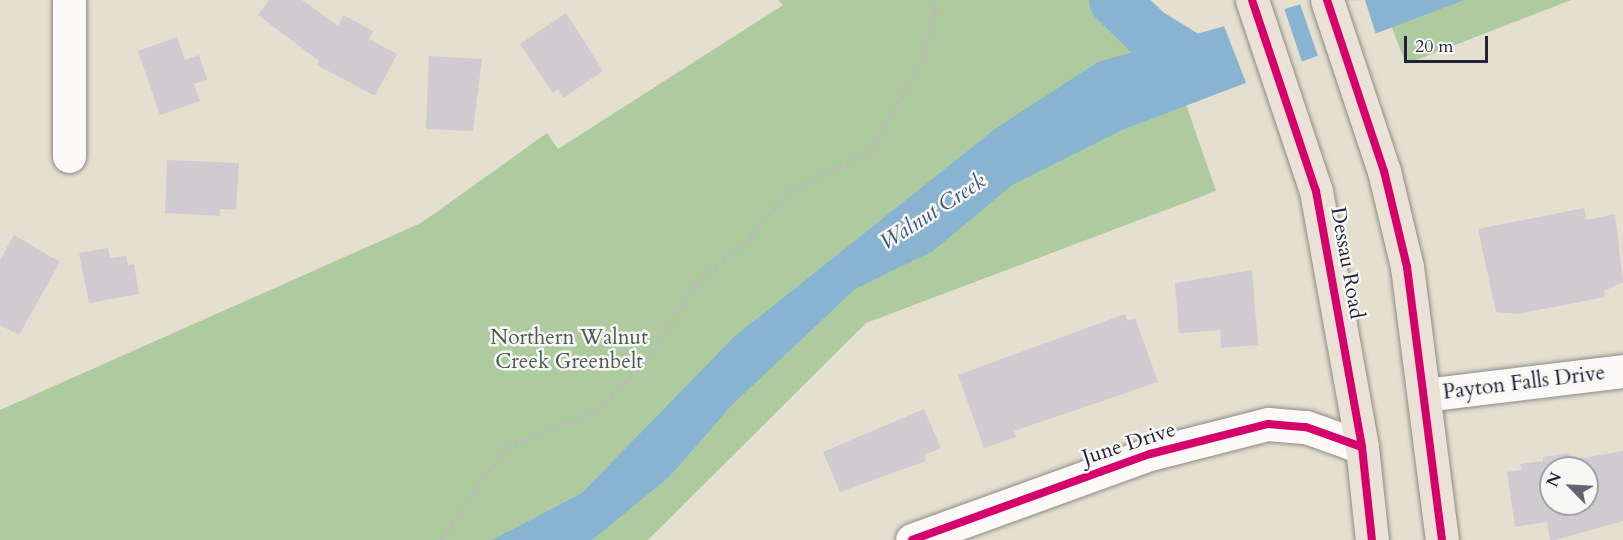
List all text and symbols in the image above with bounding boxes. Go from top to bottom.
scale bar [1407,24,1491,62]
text: 20 m [1415,34,1454,59]
water label: Walnut Creek [875,168,991,256]
street label: Dessau Road [1325,205,1369,321]
park label: Northern Walnut Creek Greenbelt [490,325,648,375]
street label: Payton Falls Drive [1441,361,1607,405]
street label: June Drive [1079,417,1179,471]
north arrow [1539,456,1599,516]
text: N [1542,469,1567,490]

